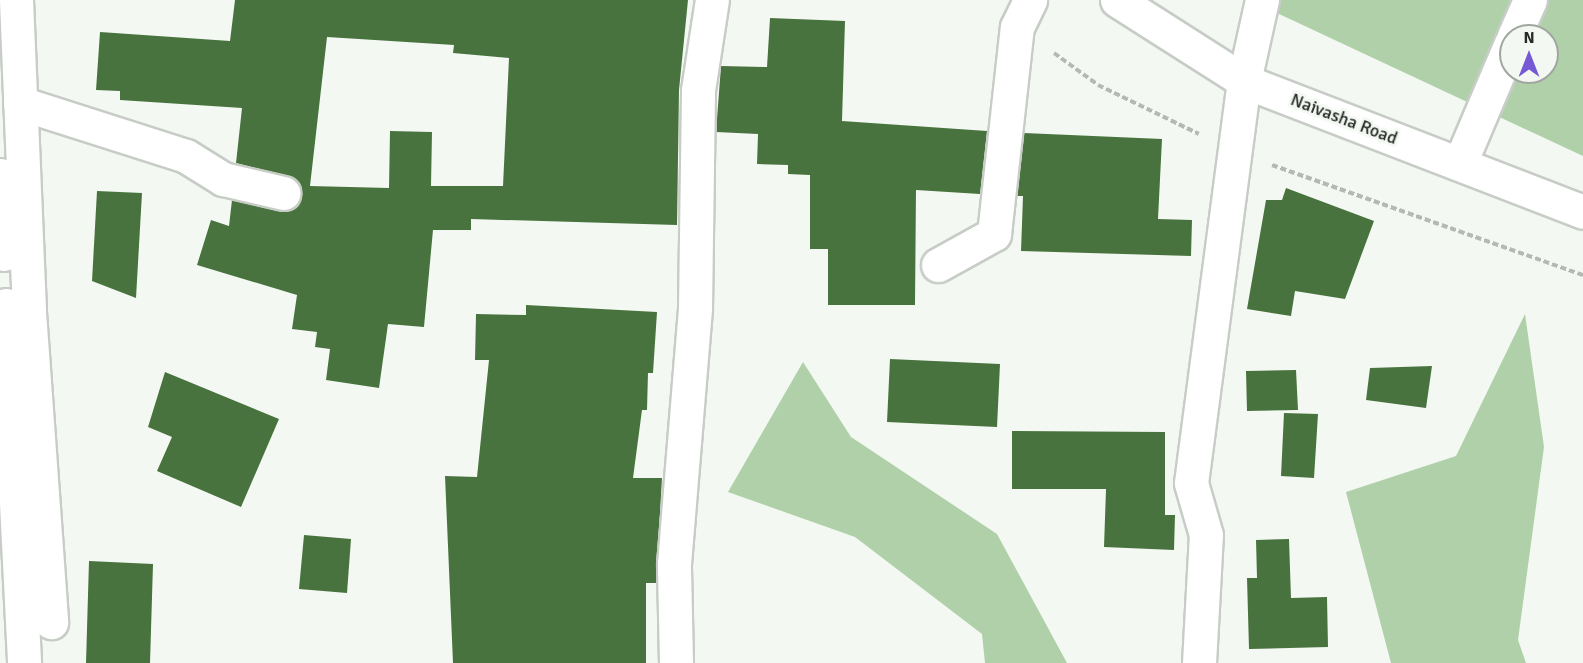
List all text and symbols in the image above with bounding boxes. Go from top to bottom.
north arrow [1499,24,1559,84]
text: N [1523,28,1535,48]
street label: Naivasha Road [1288,89,1400,149]

